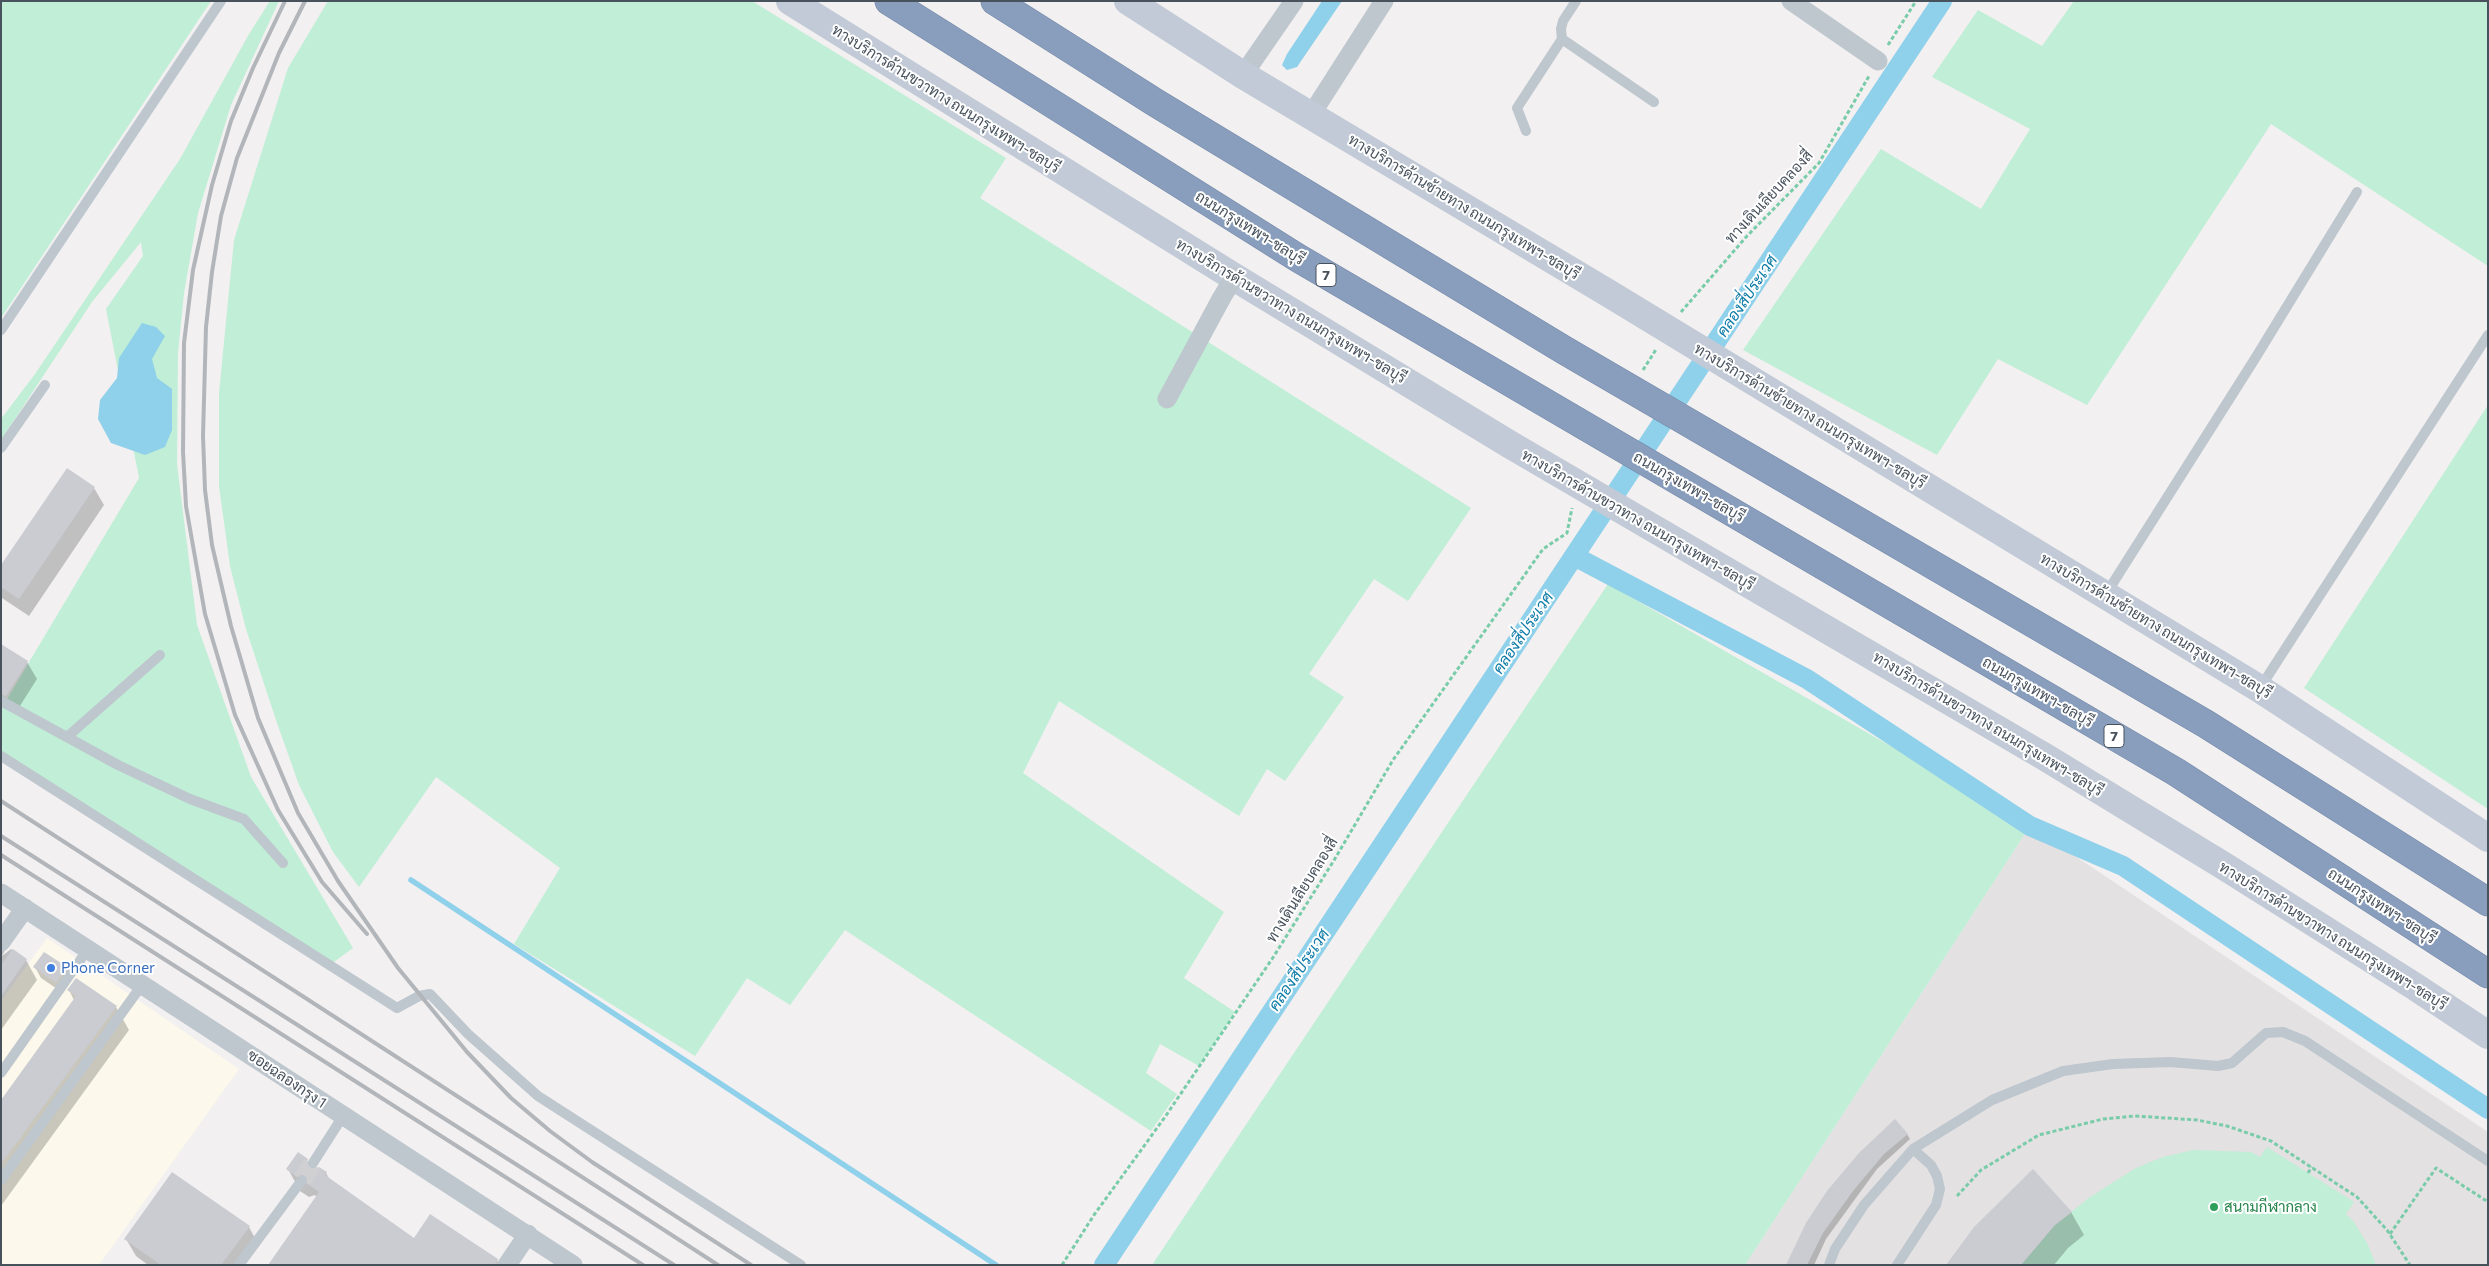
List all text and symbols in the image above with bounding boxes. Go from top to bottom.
street label: ทางบริการด้านขวาทาง ถนนกรุงเทพฯ-ชลบุรี [829,21,1063,177]
street label: ทางบริการด้านซ้ายทาง ถนนกรุงเทพฯ-ชลบุรี [1345,131,1583,283]
street label: ทางเดินเลียบคลองสี่ [1721,147,1817,247]
street label: ถนนกรุงเทพฯ-ชลบุรี [1192,187,1308,269]
street label: ทางบริการด้านขวาทาง ถนนกรุงเทพฯ-ชลบุรี [1173,235,1409,387]
water label: คลองสี่ประเวศ [1713,251,1781,341]
road number: 7 [1316,264,1336,286]
street label: ทางบริการด้านซ้ายทาง ถนนกรุงเทพฯ-ชลบุรี [1691,340,1929,492]
street label: ทางบริการด้านขวาทาง ถนนกรุงเทพฯ-ชลบุรี [1519,446,1757,594]
street label: ถนนกรุงเทพฯ-ชลบุรี [1630,448,1748,526]
street label: ทางบริการด้านซ้ายทาง ถนนกรุงเทพฯ-ชลบุรี [2037,550,2275,702]
water label: คลองสี่ประเวศ [1489,588,1557,678]
street label: ทางบริการด้านขวาทาง ถนนกรุงเทพฯ-ชลบุรี [1870,648,2106,800]
street label: ถนนกรุงเทพฯ-ชลบุรี [1979,653,2097,731]
road number: 7 [2104,724,2124,748]
street label: ทางเดินเลียบคลองสี่ [1262,834,1342,946]
street label: ทางบริการด้านขวาทาง ถนนกรุงเทพฯ-ชลบุรี [2216,858,2450,1014]
street label: ถนนกรุงเทพฯ-ชลบุรี [2325,864,2439,948]
water label: คลองสี่ประเวศ [1265,925,1333,1015]
place label: Phone Corner [61,959,155,977]
marker: Phone Corner [45,962,57,974]
street label: ซอยฉลองกรุง 1 [244,1046,330,1112]
place label: สนามกีฬากลาง [2224,1198,2317,1216]
marker: สนามกีฬากลาง [2208,1201,2220,1213]

